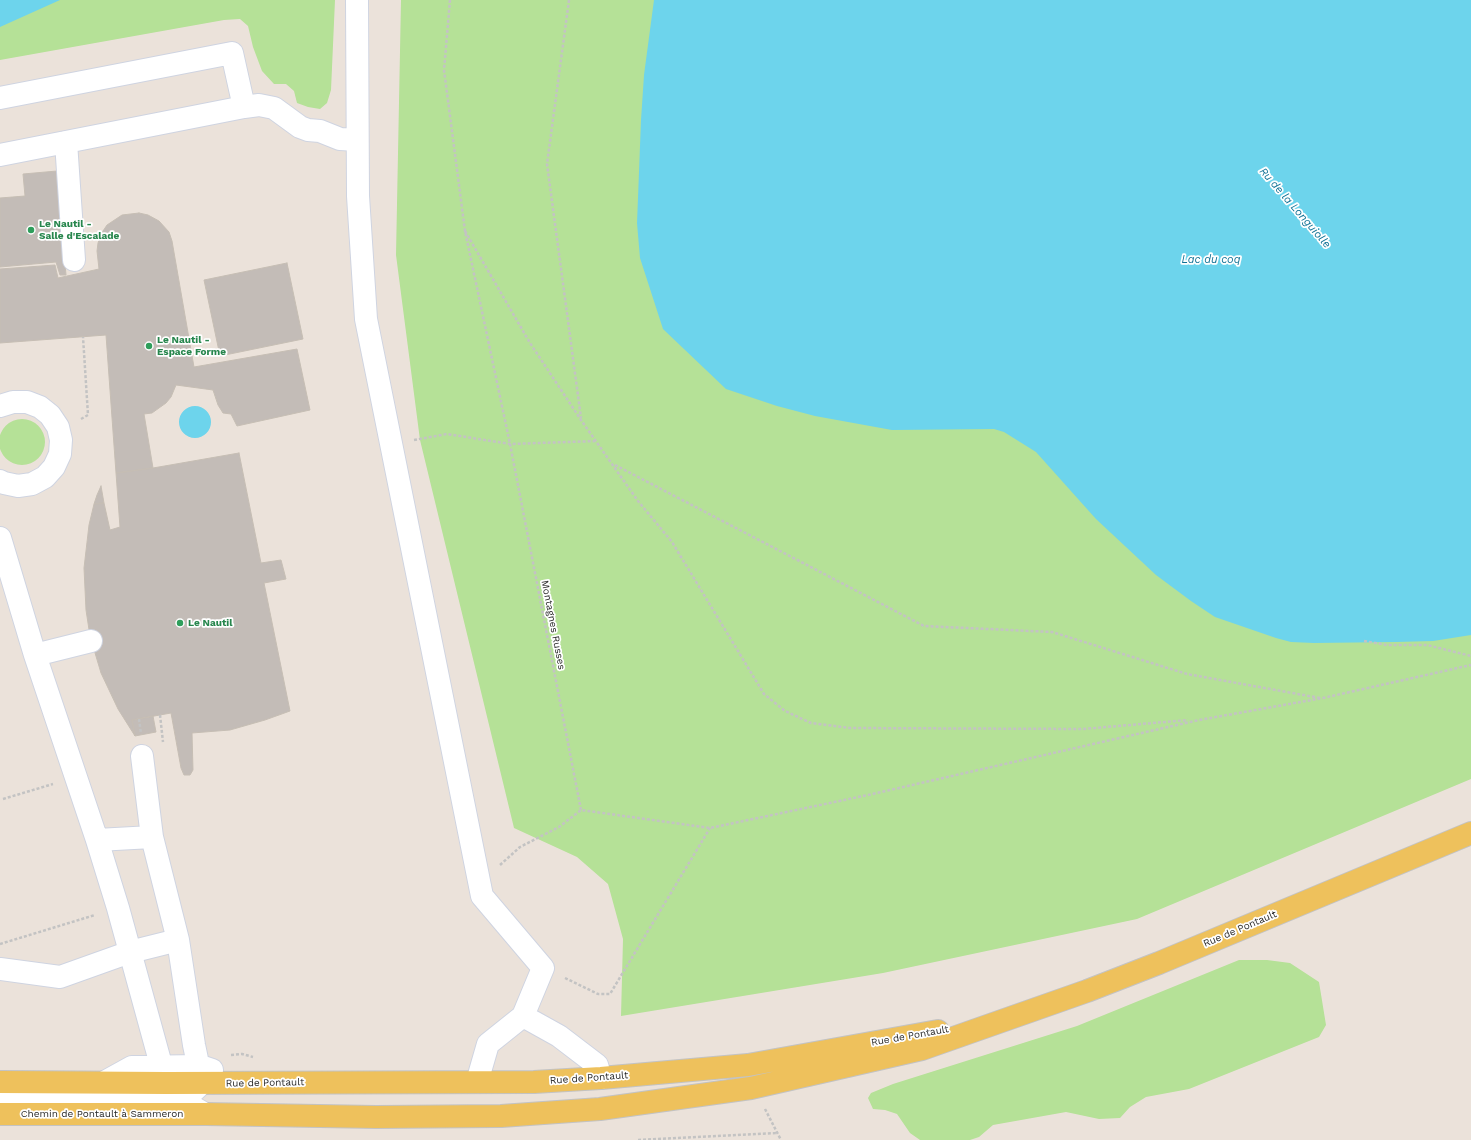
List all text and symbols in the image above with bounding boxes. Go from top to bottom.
water label: Ru de la Longuiolle [1256,165,1334,251]
place label: Le Nautil - Salle d'Escalade [39,218,119,242]
marker: Le Nautil - Salle d'Escalade [26,225,36,235]
water label: Lac du coq [1182,253,1240,267]
place label: Le Nautil - Espace Forme [157,334,226,358]
marker: Le Nautil - Espace Forme [144,341,154,351]
street label: Montagnes Russes [538,579,568,671]
place label: Le Nautil [188,617,233,629]
marker: Le Nautil [175,618,185,628]
street label: Rue de Pontault [1202,908,1278,950]
street label: Rue de Pontault [870,1023,950,1049]
street label: Rue de Pontault [549,1069,629,1087]
street label: Rue de Pontault [226,1076,304,1090]
street label: Chemin de Pontault à Sammeron [21,1108,183,1120]

